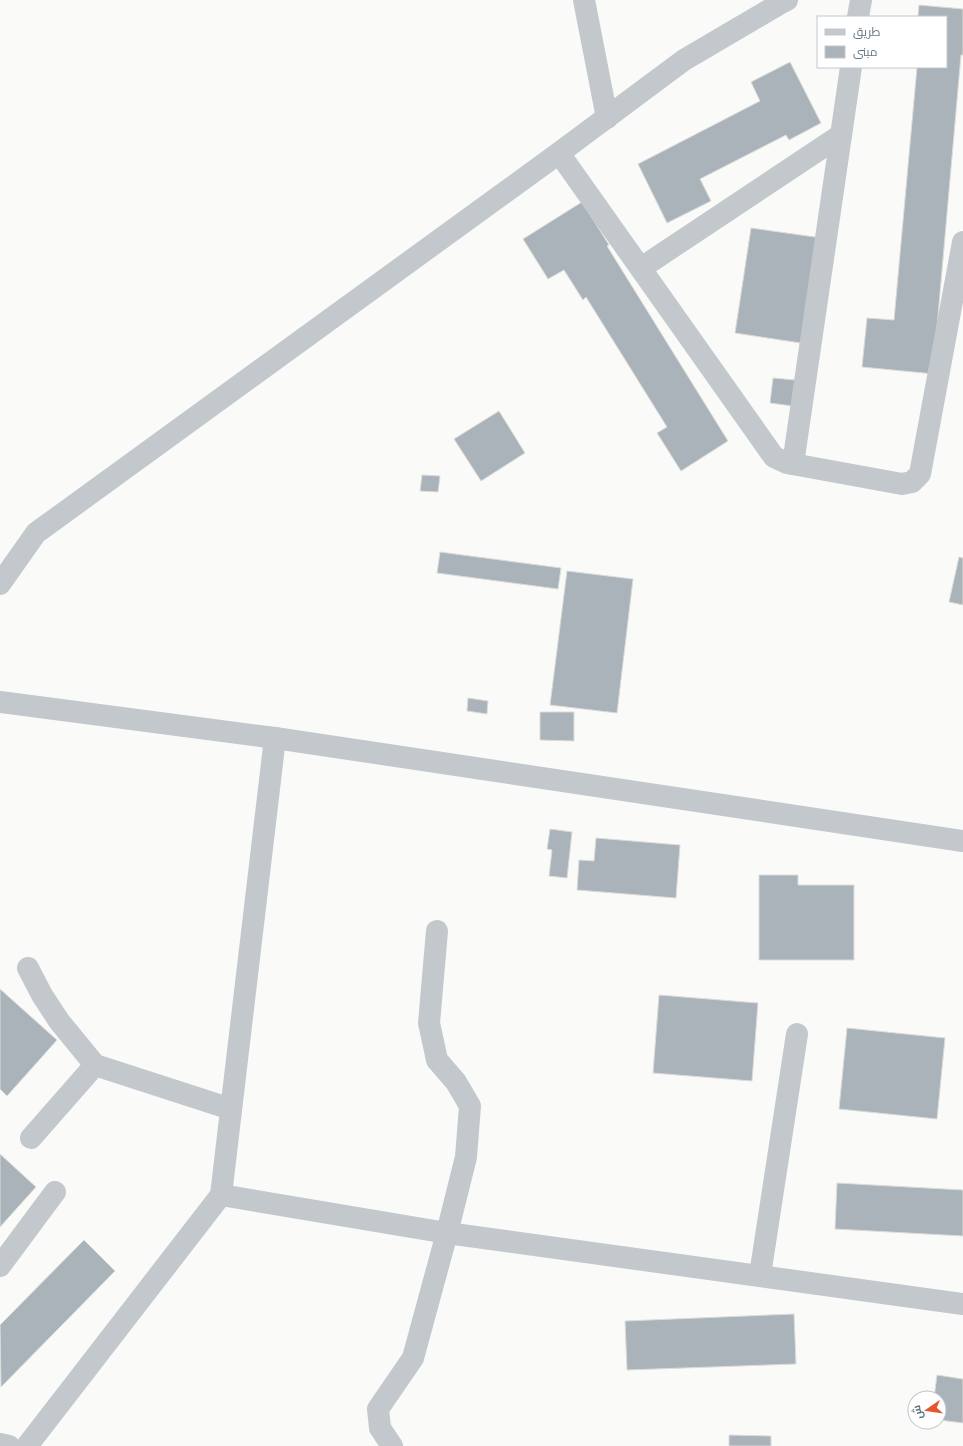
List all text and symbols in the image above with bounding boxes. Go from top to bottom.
legend [817,16,947,68]
text: طريق [853,26,881,39]
text: مبنى [853,46,878,59]
north arrow [907,1390,947,1430]
text: ش [911,1404,926,1420]

